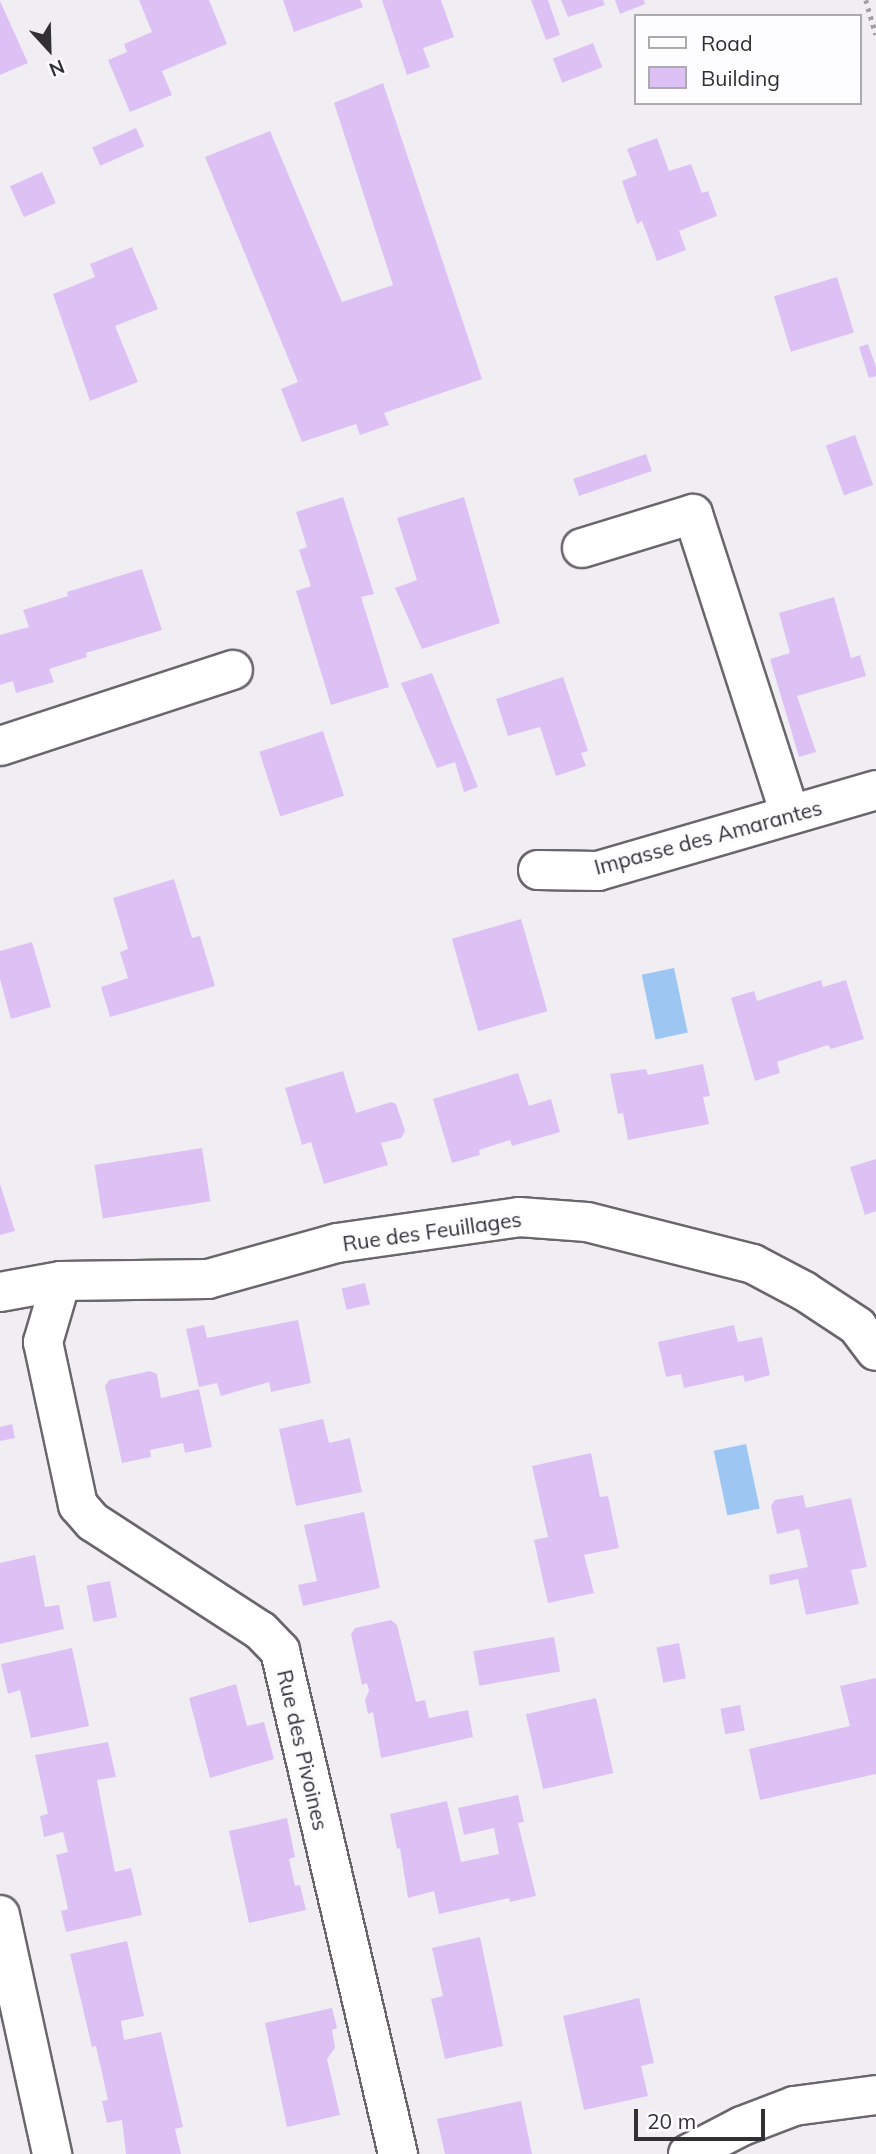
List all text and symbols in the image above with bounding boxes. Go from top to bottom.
north arrow [14,14,84,84]
legend [634,14,862,105]
text: Road [701,30,752,56]
text: N [46,55,68,82]
text: Building [701,65,780,91]
street label: Impasse des Amarantes [591,794,825,880]
street label: Rue des Feuillages [341,1206,523,1256]
street label: Rue des Pivoines [272,1667,334,1833]
scale bar [638,2094,769,2138]
text: 20 m [647,2108,696,2134]

